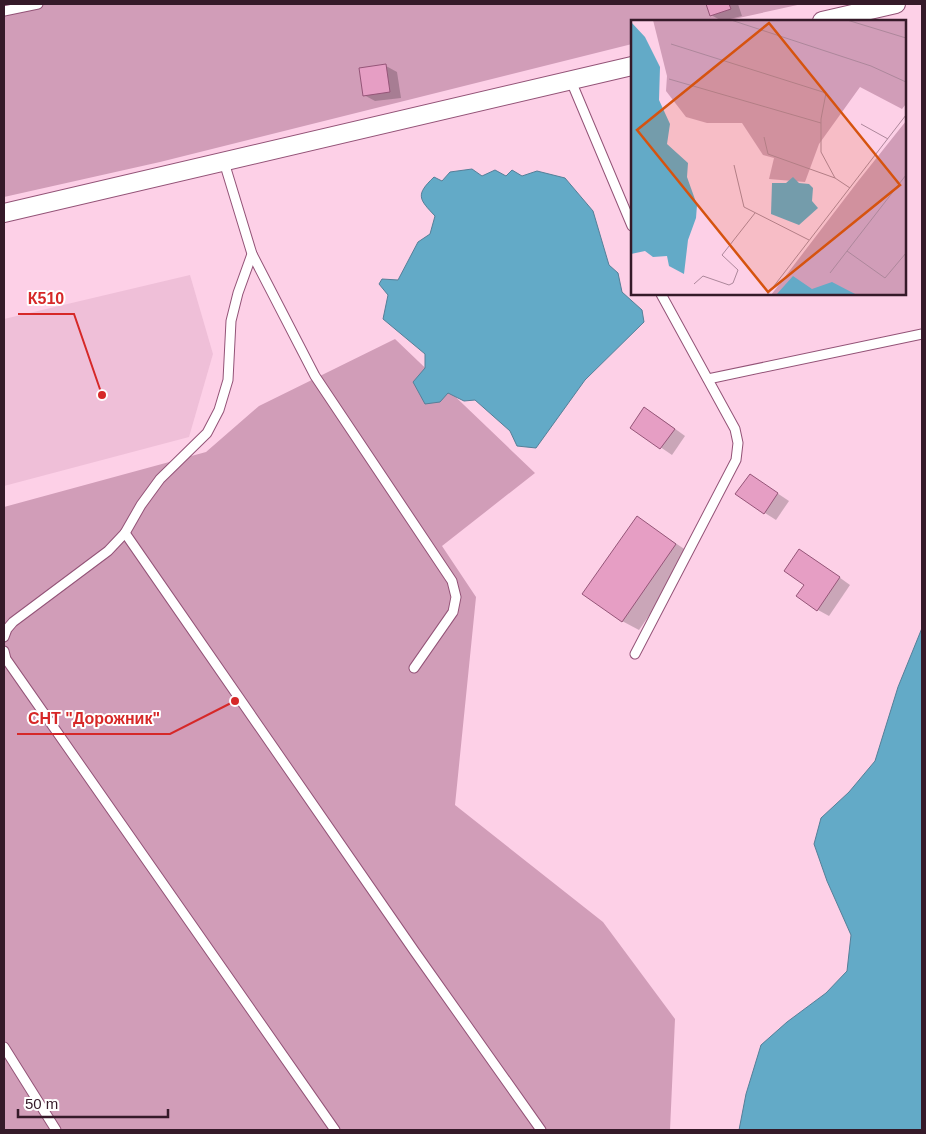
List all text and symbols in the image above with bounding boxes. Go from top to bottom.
inset map [631,20,906,295]
callout: К510 [18,283,74,314]
text: К510 [28,290,64,307]
callout: СНТ "Дорожник" [17,703,170,734]
text: СНТ "Дорожник" [28,710,160,727]
scale bar [18,1086,168,1118]
text: 50 m [25,1095,58,1112]

